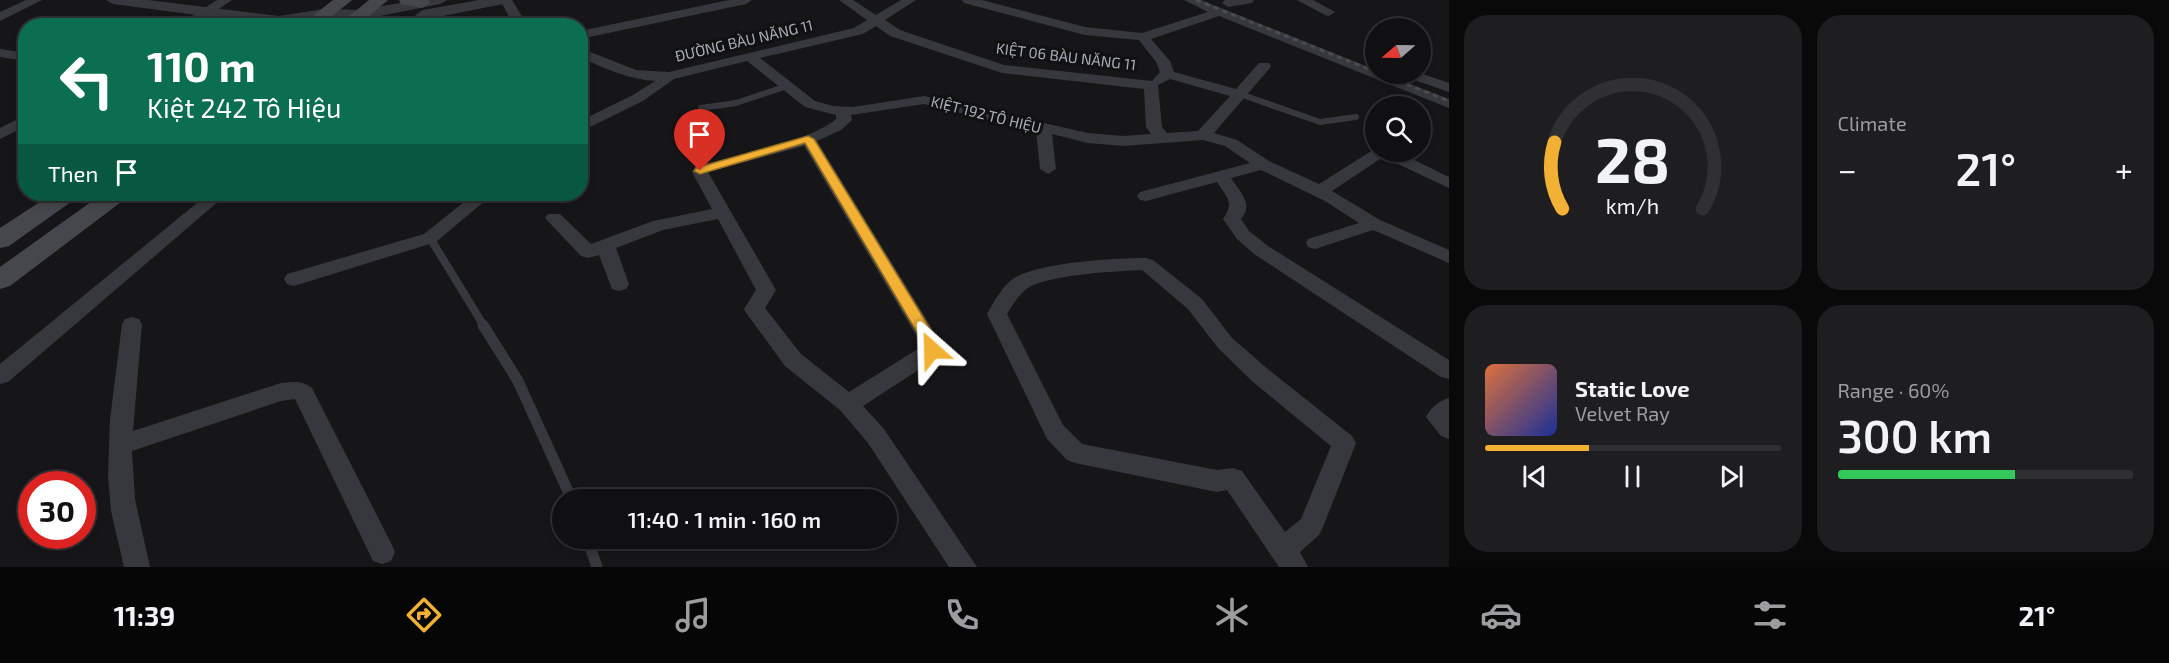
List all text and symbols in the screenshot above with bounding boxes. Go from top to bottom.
street label: ĐƯỜNG BÀU NĂNG 11 [673,15,814,65]
north arrow [1365,18,1431,84]
map controls [1365,18,1431,162]
street label: KIỆT 06 BÀU NĂNG 11 [995,38,1137,74]
text: 110 m [147,40,256,90]
icon: left [48,42,126,120]
text: Kiệt 242 Tô Hiệu [147,91,341,123]
street label: KIỆT 192 TÔ HIỆU [929,92,1043,136]
button: search [1365,96,1431,162]
pin [674,109,725,171]
text: Climate [1838,111,1907,135]
icon: arrive [683,118,716,151]
text: 28 [1595,121,1670,196]
text: 21° [1956,141,2016,195]
text: − [1838,149,1857,189]
text: + [2115,149,2133,189]
icon: arrive [110,156,143,189]
text: Then [48,160,98,186]
text: km/h [1606,194,1659,219]
position arrow [900,318,964,382]
text: Static Love [1575,375,1690,401]
text: Range · 60% [1838,378,1949,402]
text: Velvet Ray [1575,401,1670,425]
text: 300 km [1838,408,1992,462]
icon: previous [1518,460,1551,493]
icon: pause [1616,460,1649,493]
icon: next [1715,460,1748,493]
speed limit sign: 30 [18,471,96,549]
text: 11:40 · 1 min · 160 m [628,506,821,532]
icon: directions [403,594,445,636]
icon: music [672,594,714,636]
icon: phone [941,594,983,636]
icon: climate [1211,594,1253,636]
icon: car [1480,594,1522,636]
icon: filters [1749,594,1791,636]
text: 11:39 [114,599,175,631]
text: 21° [2019,599,2055,631]

